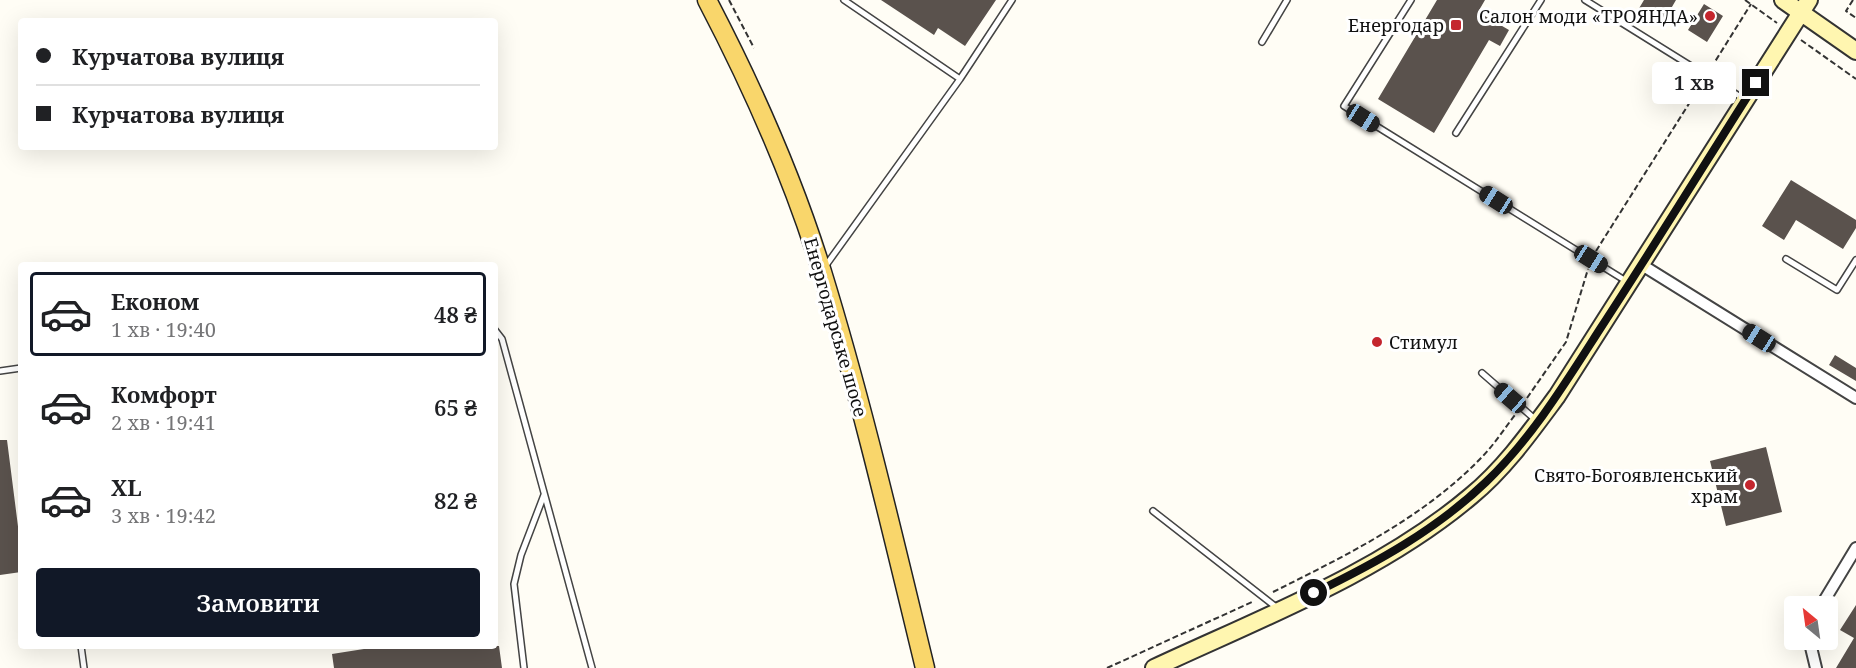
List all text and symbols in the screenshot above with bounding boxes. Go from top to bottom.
place label: Салон моди «ТРОЯНДА» [1479,4,1698,28]
marker: Салон моди «ТРОЯНДА» [1703,9,1717,23]
place label: Енергодар [1348,13,1444,37]
marker: Енергодар [1449,18,1463,32]
text: Курчатова вулиця [72,41,284,71]
callout: 1 хв [1651,62,1735,104]
text: 1 хв [1674,69,1714,96]
route end [1742,69,1769,96]
text: Курчатова вулиця [72,99,284,129]
car [1343,101,1383,135]
car [1476,183,1516,217]
street label: Енергодарське шосе [799,235,873,419]
car [1571,242,1611,276]
text: Економ [111,286,199,316]
icon: car [39,287,93,341]
text: 48 ₴ [434,299,477,329]
text: 1 хв · 19:40 [111,316,216,343]
car [1739,321,1779,355]
place label: Стимул [1389,330,1458,354]
marker: Стимул [1370,335,1384,349]
text: Комфорт [111,379,217,409]
car [1491,379,1529,417]
icon: car [39,380,93,434]
text: 65 ₴ [434,392,477,422]
text: 2 хв · 19:41 [111,409,216,436]
place label: Свято-Богоявленський храм [1534,463,1738,508]
text: XL [111,472,142,502]
icon: car [39,473,93,527]
marker: Свято-Богоявленський храм [1743,478,1757,492]
text: 82 ₴ [434,485,477,515]
text: 3 хв · 19:42 [111,502,216,529]
button: Замовити [36,568,480,637]
route start [1300,579,1327,606]
north arrow [1784,596,1838,650]
map controls [1784,596,1838,650]

